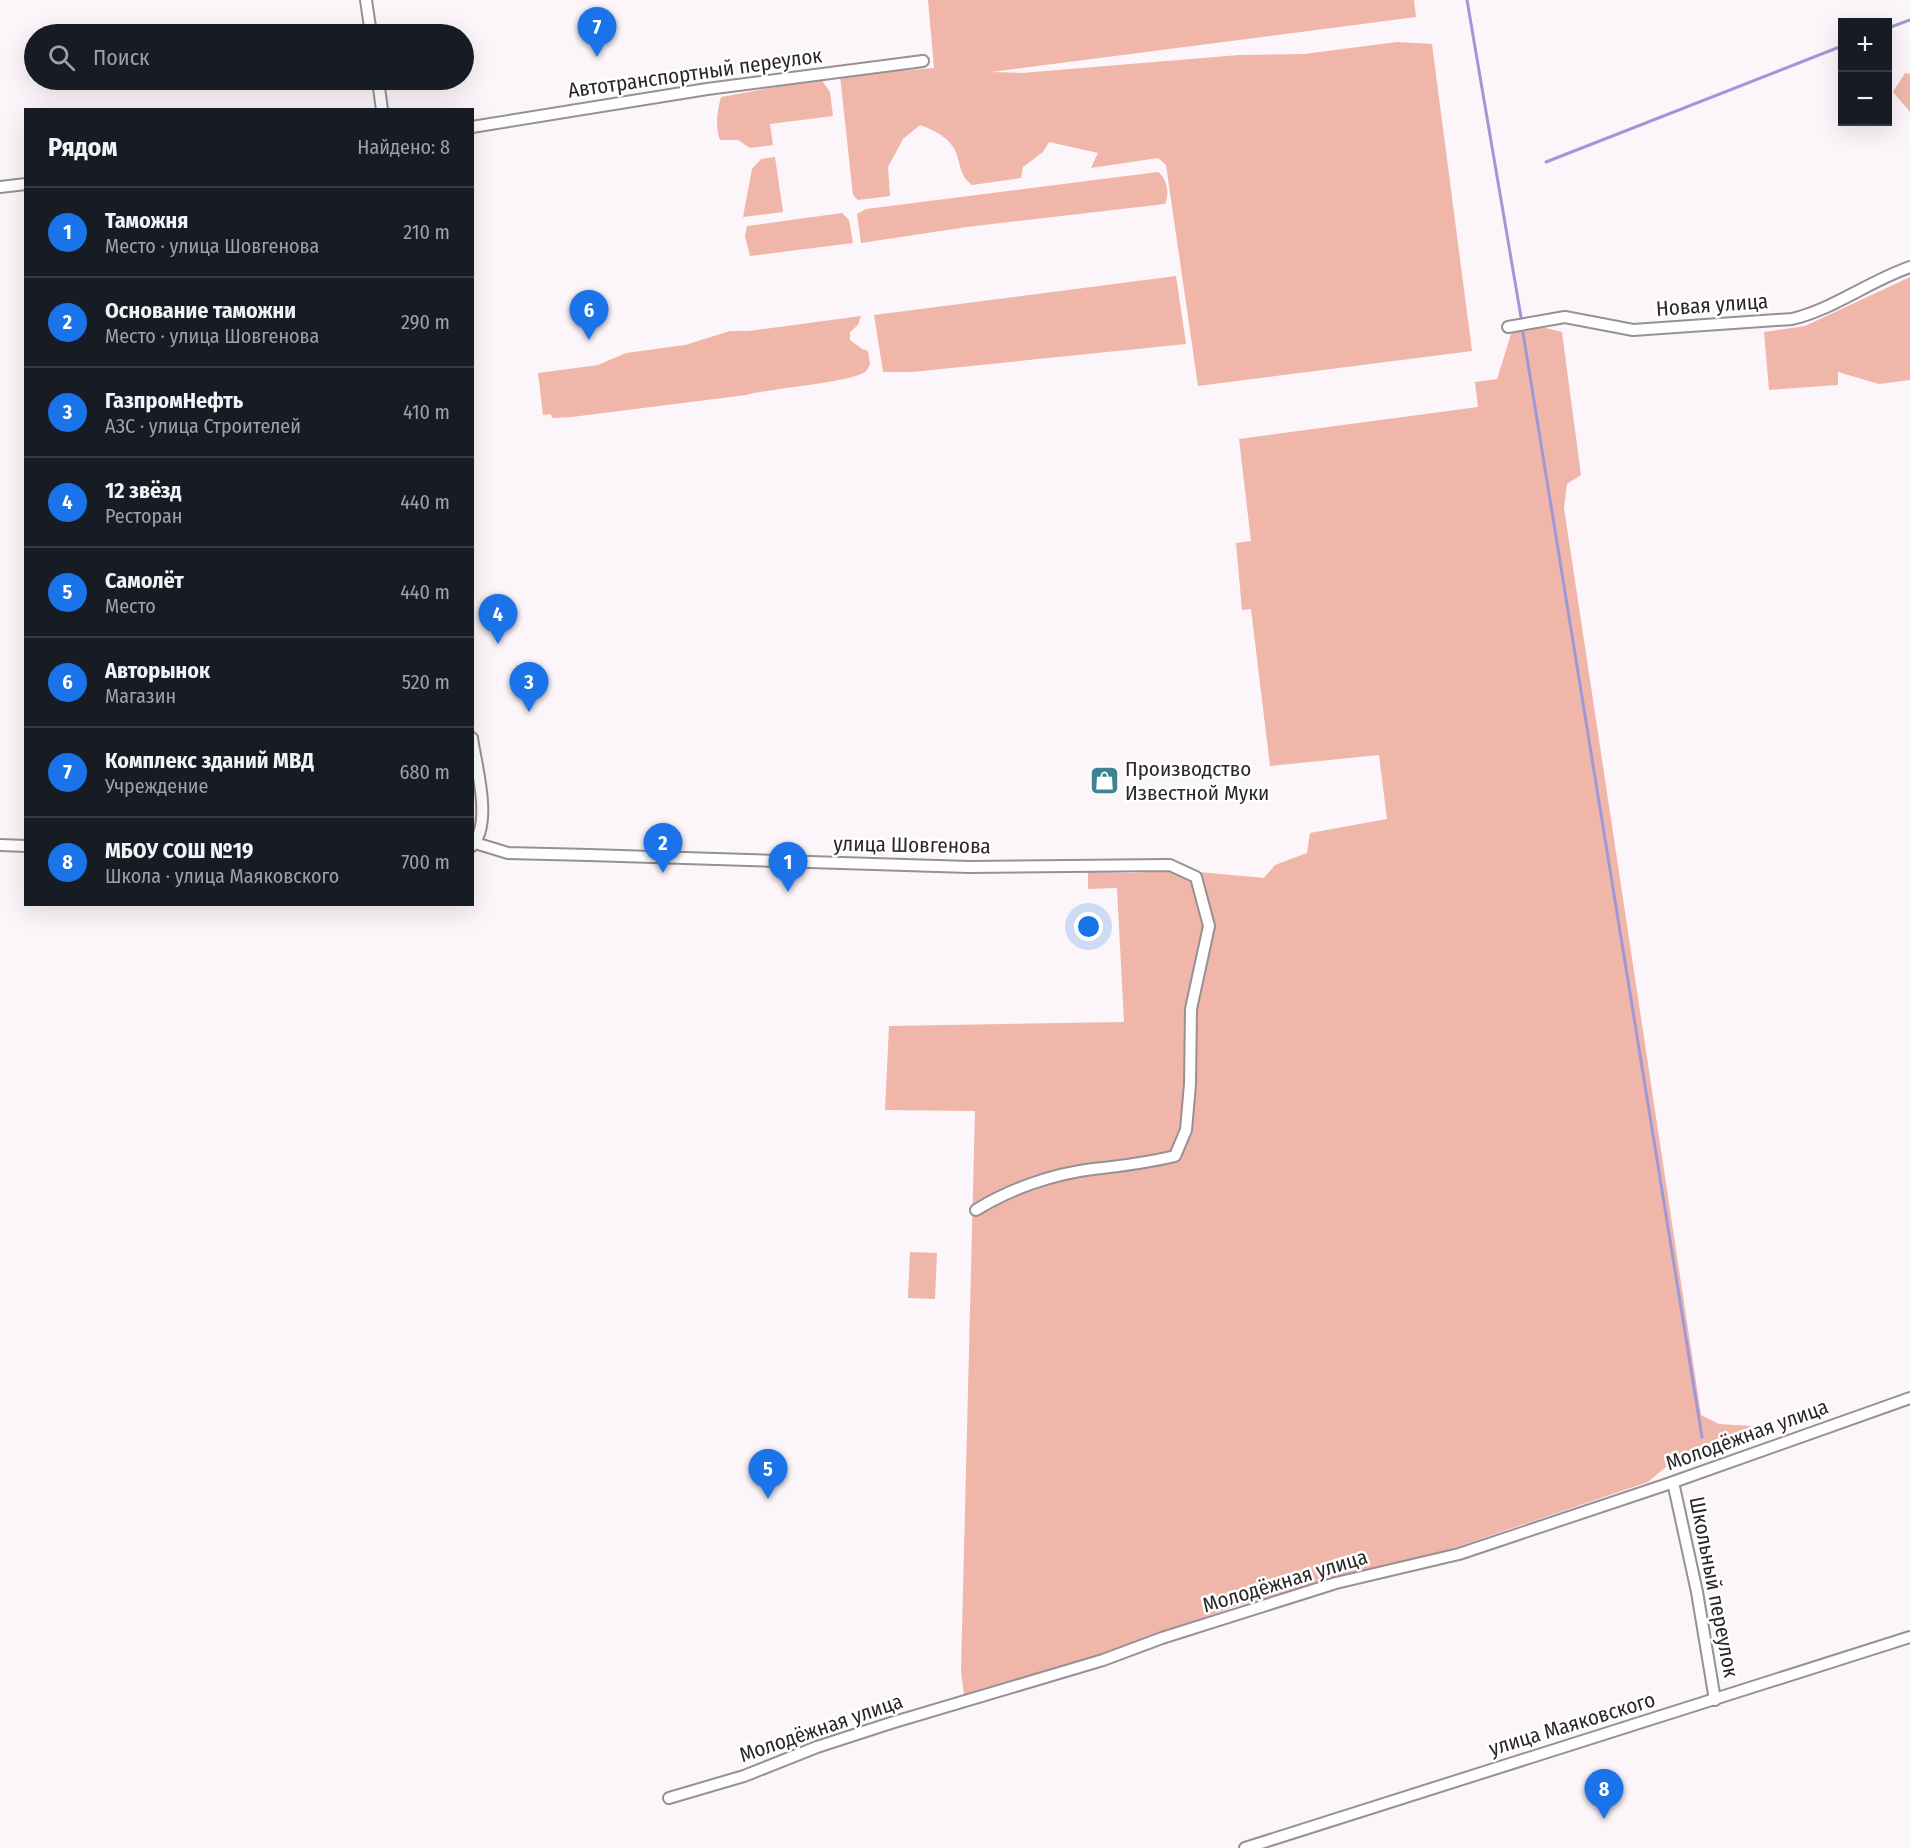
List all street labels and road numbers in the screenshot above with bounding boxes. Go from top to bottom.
street label: Автотранспортный переулок [566,42,824,104]
street label: Новая улица [1655,288,1769,322]
street label: улица Шовгенова [833,831,991,859]
street label: Молодёжная улица [1662,1394,1832,1476]
street label: Школьный переулок [1684,1494,1744,1680]
street label: Молодёжная улица [1199,1544,1371,1618]
street label: улица Маяковского [1486,1686,1658,1762]
street label: Молодёжная улица [736,1688,906,1768]

